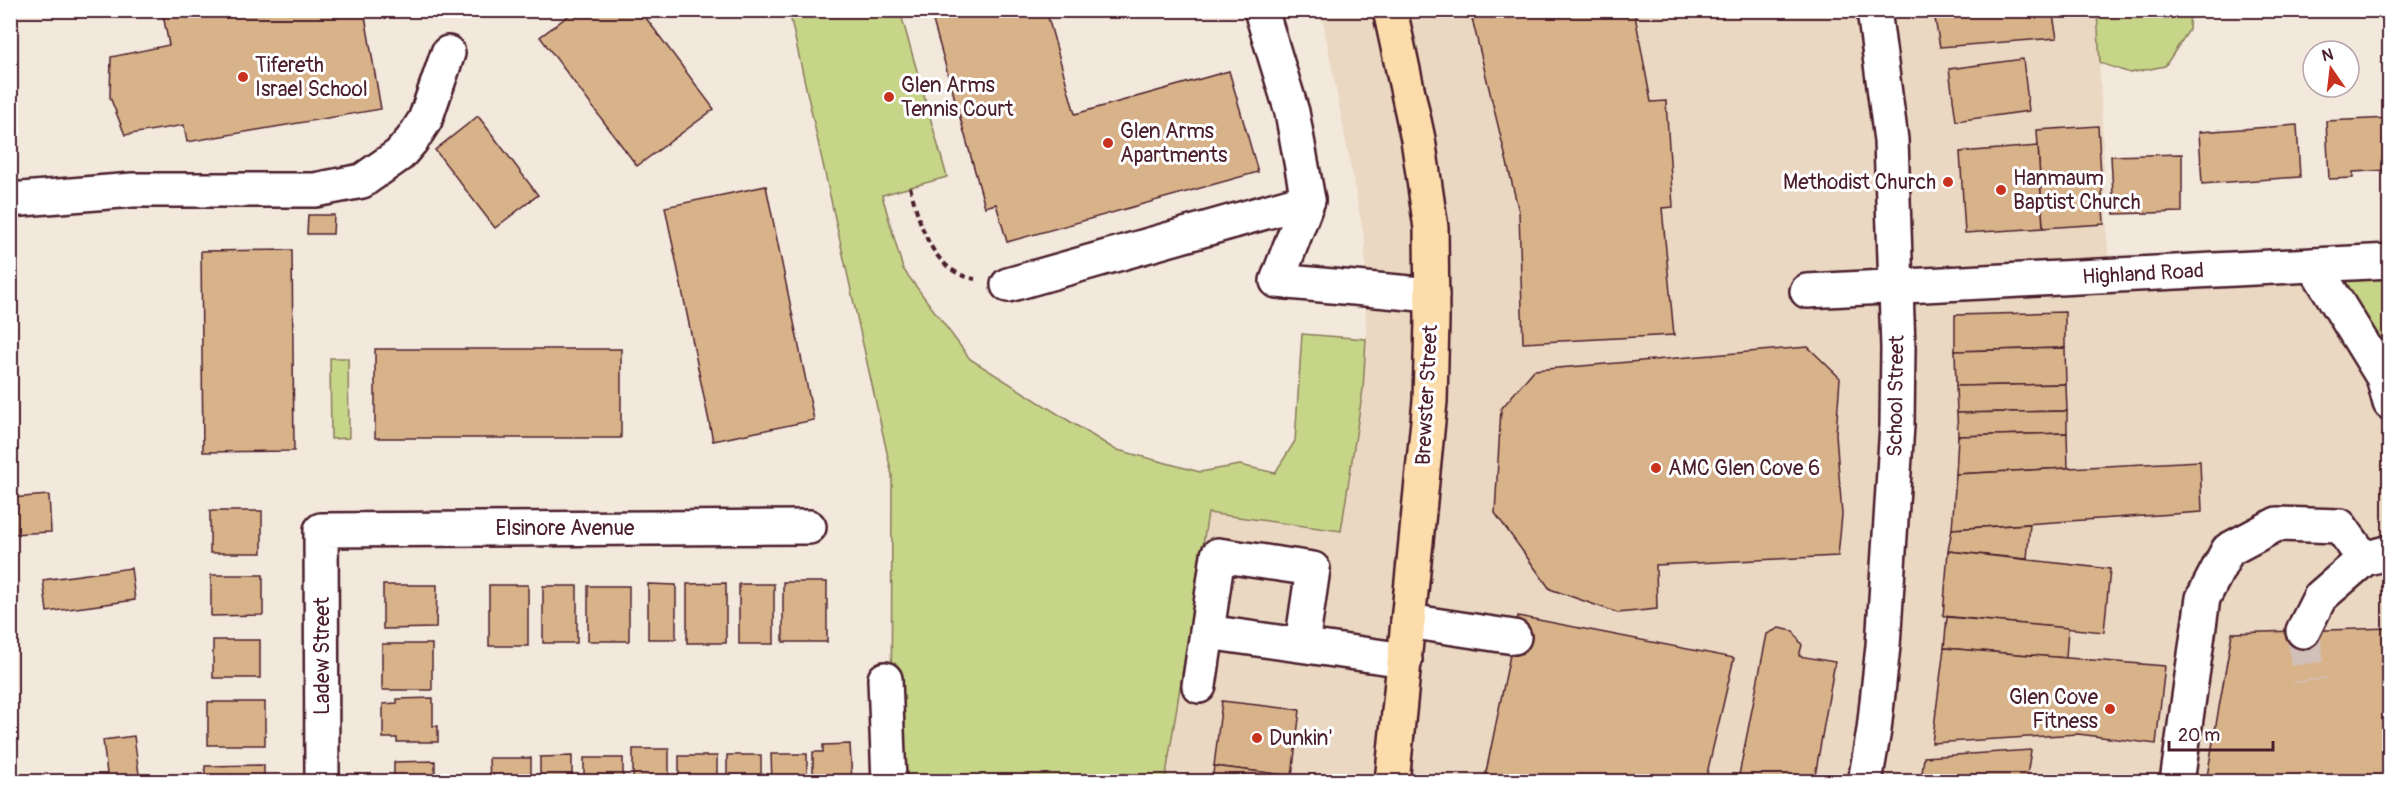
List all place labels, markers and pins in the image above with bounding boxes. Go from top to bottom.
place label: Tifereth Israel School [255,52,368,103]
marker: Tifereth Israel School [236,70,250,84]
place label: Glen Arms Tennis Court [901,72,1014,123]
marker: Glen Arms Tennis Court [882,90,896,104]
place label: Glen Arms Apartments [1120,118,1228,169]
marker: Glen Arms Apartments [1101,136,1115,150]
place label: Hanmaum Baptist Church [2013,165,2141,216]
place label: Methodist Church [1783,169,1936,196]
marker: Methodist Church [1941,175,1955,189]
marker: Hanmaum Baptist Church [1994,183,2008,197]
place label: AMC Glen Cove 6 [1668,455,1820,482]
marker: AMC Glen Cove 6 [1649,461,1663,475]
place label: Glen Cove Fitness [2009,684,2099,735]
marker: Glen Cove Fitness [2103,702,2117,716]
place label: Dunkin' [1269,725,1333,752]
marker: Dunkin' [1250,731,1264,745]

